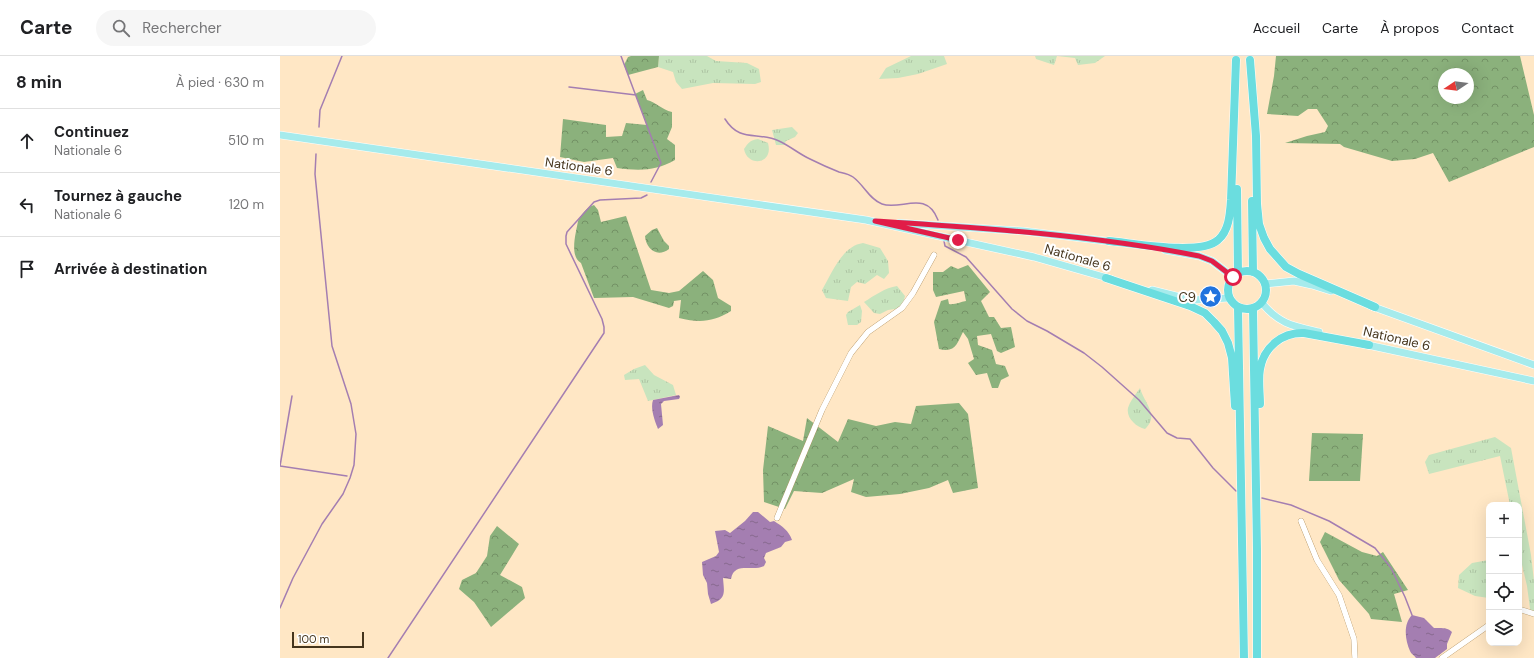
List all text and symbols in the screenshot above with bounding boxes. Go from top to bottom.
search box [96,10,376,46]
text: Carte [20,15,72,40]
icon: search [110,17,132,39]
text: Rechercher [142,18,222,38]
text: Accueil [1253,19,1300,37]
text: Carte [1322,19,1358,37]
text: À propos [1380,19,1439,37]
text: Contact [1461,19,1514,37]
north arrow [1438,68,1474,104]
text: 8 min [16,71,62,93]
text: À pied · 630 m [176,74,264,91]
text: Continuez [54,122,129,142]
icon: ahead [16,130,38,152]
text: 510 m [228,132,264,149]
text: Nationale 6 [54,142,122,159]
street label: Nationale 6 [544,153,614,180]
text: Tournez à gauche [54,186,182,206]
icon: left [16,194,38,216]
text: 120 m [229,196,264,213]
text: Nationale 6 [54,206,122,223]
route end [949,231,967,249]
street label: Nationale 6 [1043,240,1113,275]
icon: arrive [16,258,38,280]
text: Arrivée à destination [54,259,207,279]
route start [1224,268,1242,286]
place icon: C9 [1198,284,1224,310]
place label: C9 [1179,289,1196,306]
street label: Nationale 6 [1362,323,1432,354]
map controls [1486,502,1522,646]
button: + [1486,502,1522,538]
button: − [1486,538,1522,574]
button: locate [1486,574,1522,610]
button: layers [1486,610,1522,646]
scale bar [292,630,364,649]
text: 100 m [298,632,329,646]

